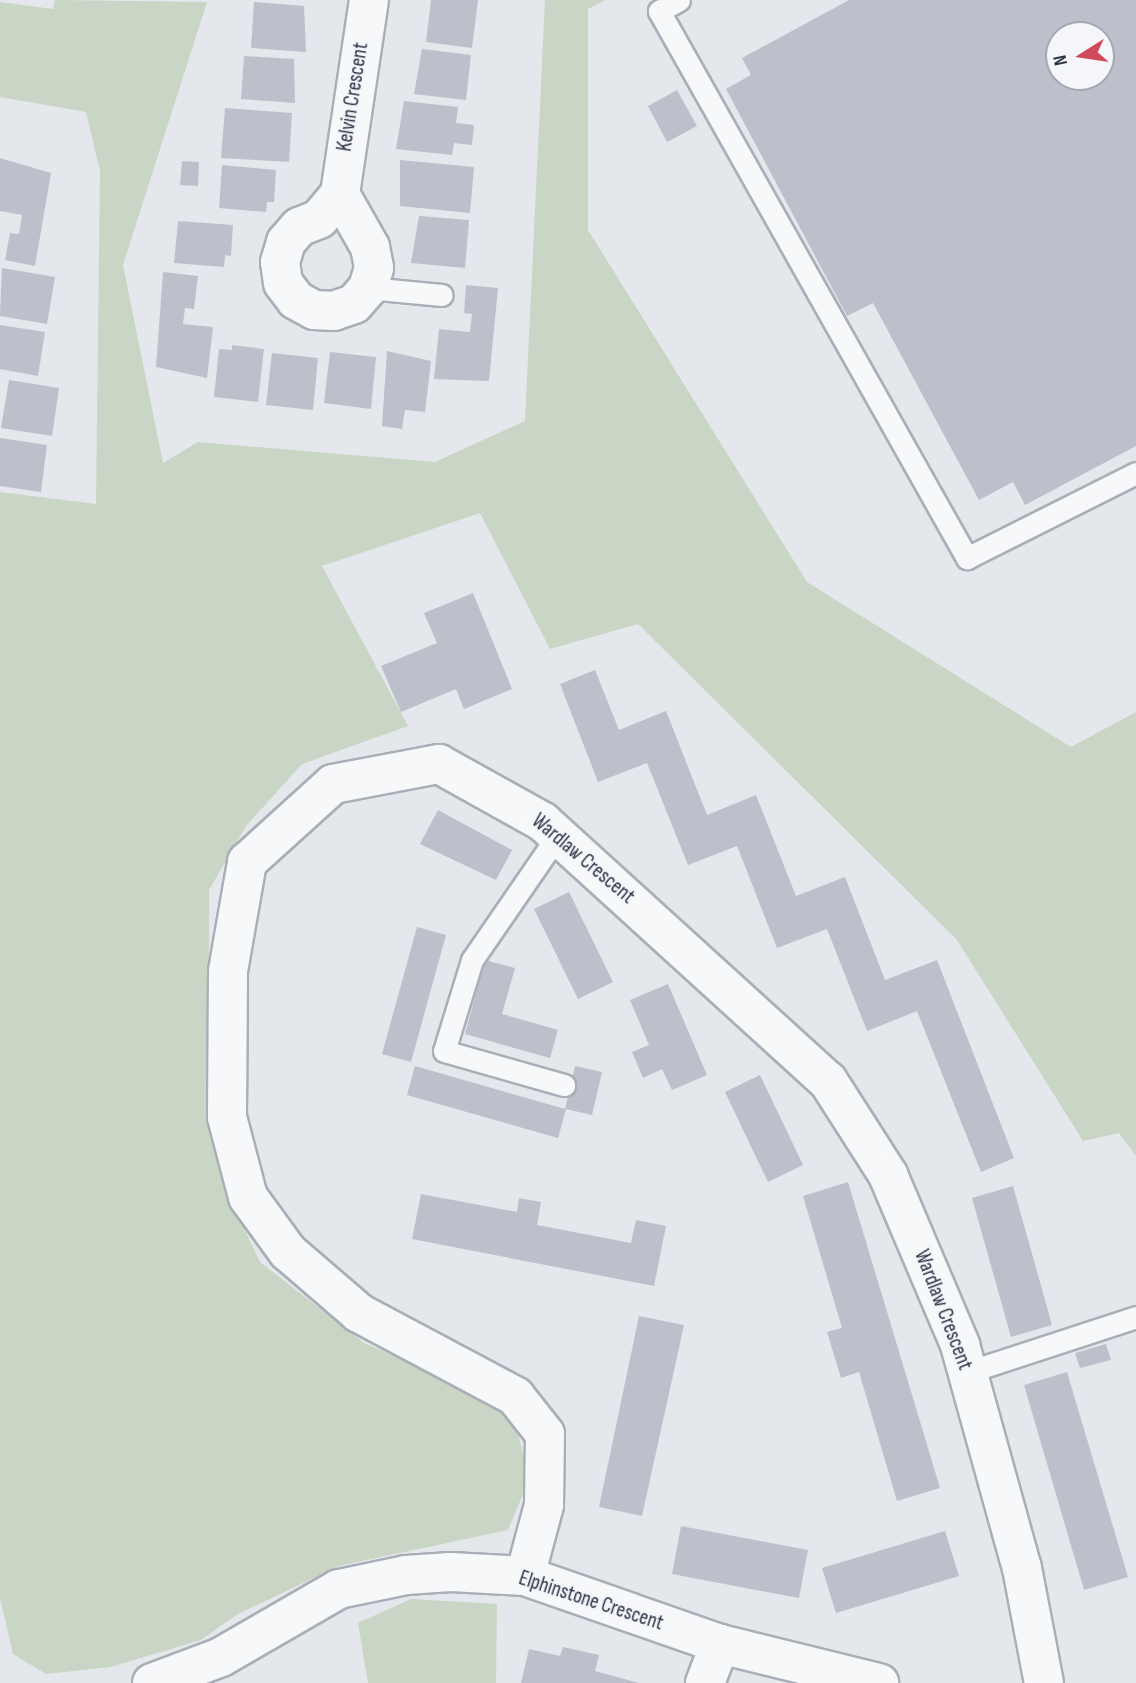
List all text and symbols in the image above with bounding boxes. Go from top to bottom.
north arrow [1045,21,1115,91]
street label: Kelvin Crescent [332,41,374,153]
text: N [1049,53,1073,67]
street label: Wardlaw Crescent [526,809,640,909]
street label: Wardlaw Crescent [909,1246,977,1374]
street label: Elphinstone Crescent [516,1566,666,1636]

